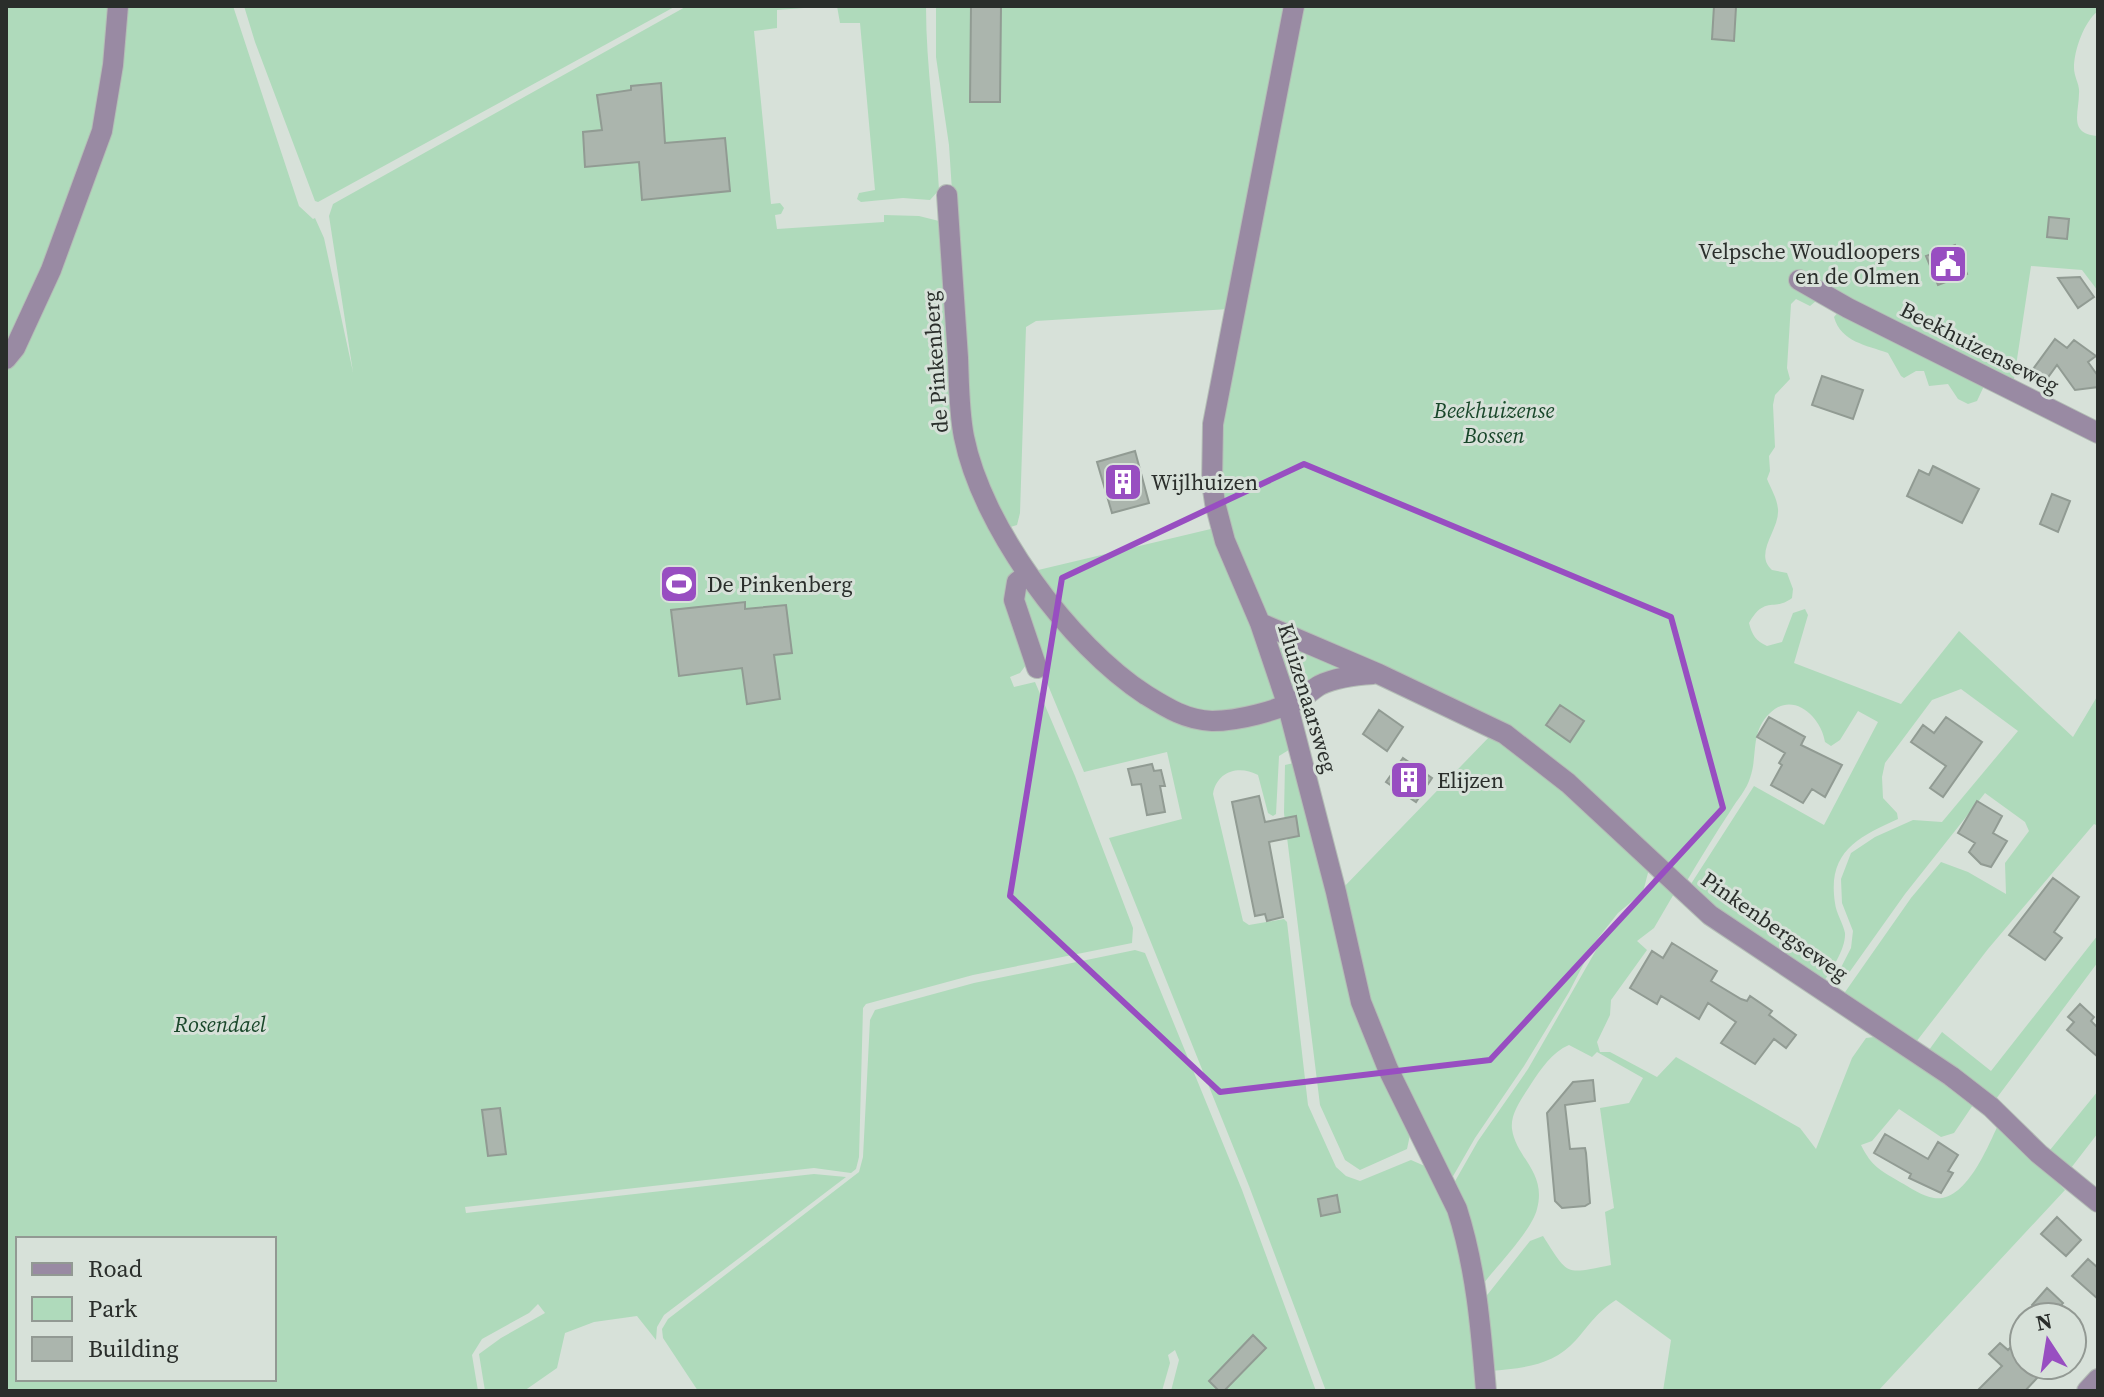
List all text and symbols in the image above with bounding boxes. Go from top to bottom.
place label: Velpsche Woudloopers en de Olmen [1698,236,1920,291]
public building icon: Velpsche Woudloopers en de Olmen [1927,243,1969,285]
street label: de Pinkenberg [915,290,955,434]
street label: Beekhuizenseweg [1895,294,2065,400]
park label: Beekhuizense Bossen [1433,395,1554,450]
building icon: Wijlhuizen [1102,461,1144,503]
place label: Wijlhuizen [1151,467,1258,497]
sports icon: De Pinkenberg [658,563,700,605]
place label: De Pinkenberg [707,569,853,599]
street label: Kluizenaarsweg [1271,620,1345,776]
building icon: Elijzen [1388,759,1430,801]
place label: Elijzen [1437,765,1504,795]
street label: Pinkenbergseweg [1695,864,1855,988]
park label: Rosendael [173,1009,267,1039]
legend [16,1237,276,1381]
text: Road [88,1252,143,1285]
text: Park [88,1292,138,1325]
north arrow [2008,1301,2088,1381]
text: N [2033,1305,2055,1338]
text: Building [88,1332,179,1365]

